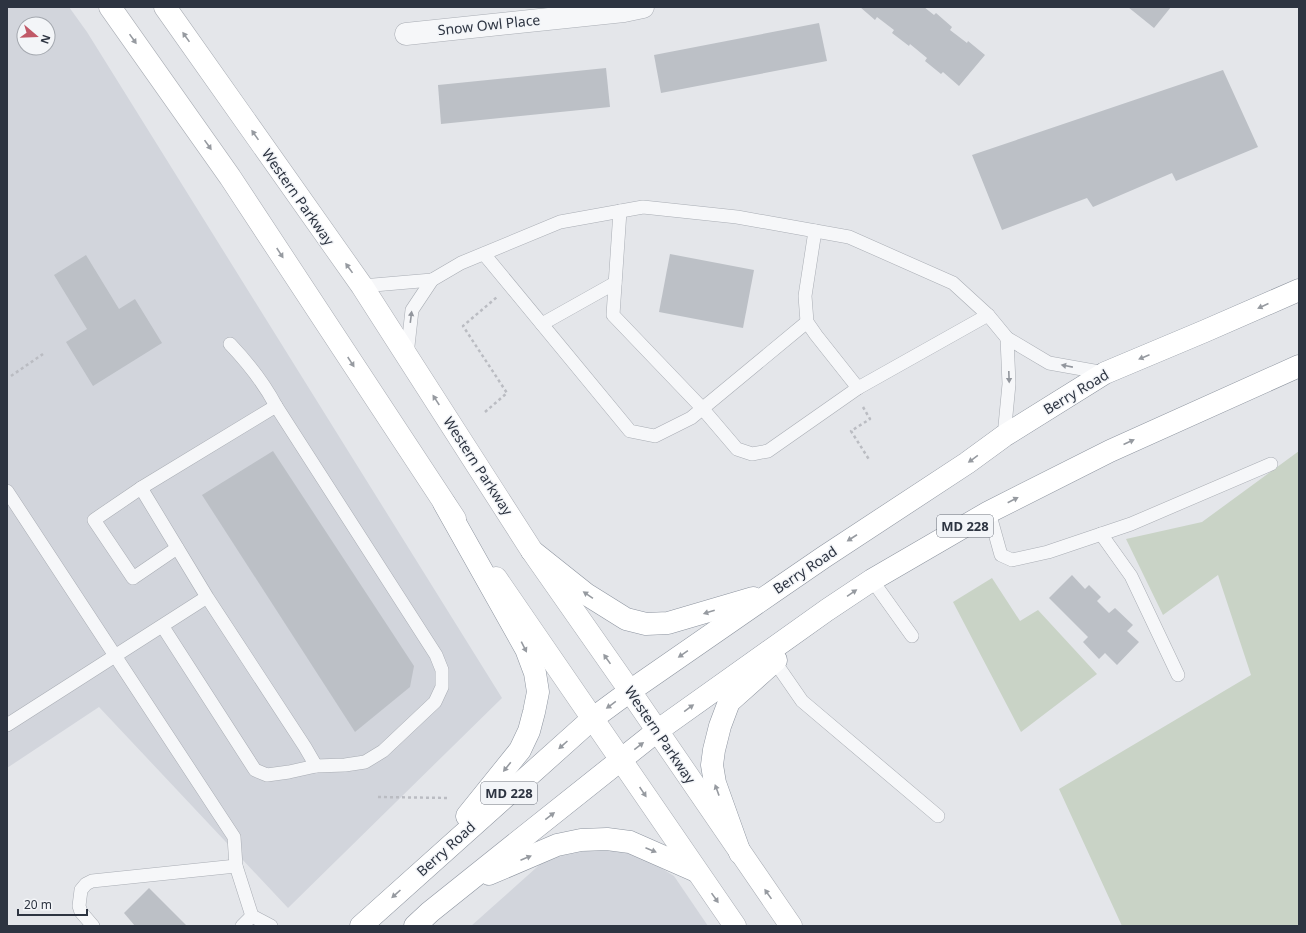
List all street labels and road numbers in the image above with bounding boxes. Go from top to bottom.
street label: Snow Owl Place [437,10,541,39]
street label: Western Parkway [258,145,339,250]
street label: Berry Road [1040,365,1112,419]
street label: Western Parkway [439,413,518,519]
road number: MD 228 [937,515,993,537]
street label: Berry Road [769,541,840,598]
street label: Western Parkway [621,682,701,788]
road number: MD 228 [481,782,537,804]
street label: Berry Road [412,817,479,880]

